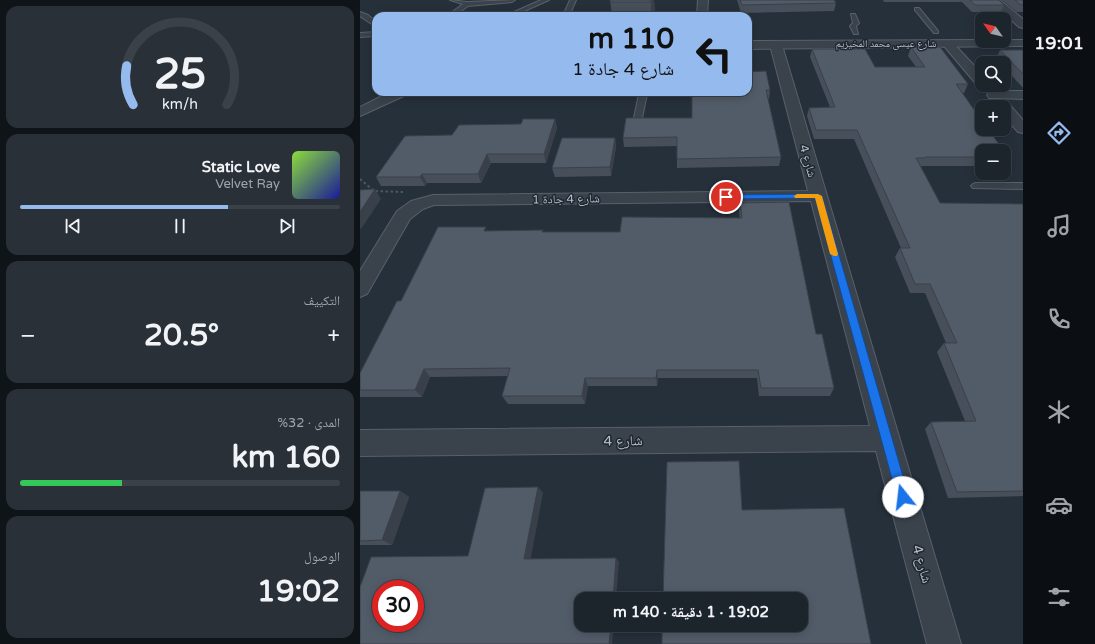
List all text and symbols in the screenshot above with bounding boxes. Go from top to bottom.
north arrow [975,12,1011,48]
map controls [975,12,1011,180]
text: 110 m [588,22,674,56]
icon: left [688,28,740,80]
text: 19:01 [1034,32,1084,54]
street label: شارع عيسى محمد المخيزيم [836,38,937,51]
text: 25 [154,50,206,100]
button: search [975,56,1011,92]
text: شارع 4 جادة 1 [572,58,674,80]
text: km/h [162,95,198,112]
button: + [975,100,1011,136]
icon: directions [1045,119,1073,147]
street label: شارع 4 [796,143,819,179]
button: − [975,144,1011,180]
text: Static Love [202,158,280,176]
text: Velvet Ray [215,176,280,192]
pin [709,180,743,214]
icon: arrive [715,186,737,208]
street label: شارع 4 جادة 1 [532,191,600,208]
icon: music [1045,212,1073,240]
icon: previous [62,215,84,237]
icon: pause [169,215,191,237]
icon: next [276,215,298,237]
text: التكييف [304,293,340,309]
icon: phone [1045,305,1073,333]
text: 20.5° [144,317,219,354]
text: − [20,323,36,349]
text: + [328,323,340,349]
icon: climate [1045,398,1073,426]
text: المدى · 32% [278,415,340,431]
street label: شارع 4 [603,432,643,451]
text: 160 km [232,439,340,476]
position arrow [882,476,924,518]
icon: car [1045,491,1073,519]
street label: شارع 4 [907,543,936,585]
text: الوصول [304,549,340,565]
text: 19:02 [257,573,340,610]
speed limit sign: 30 [372,580,424,632]
icon: filters [1045,583,1073,611]
text: 19:02 · 1 دقيقة · 140 m [613,603,769,621]

